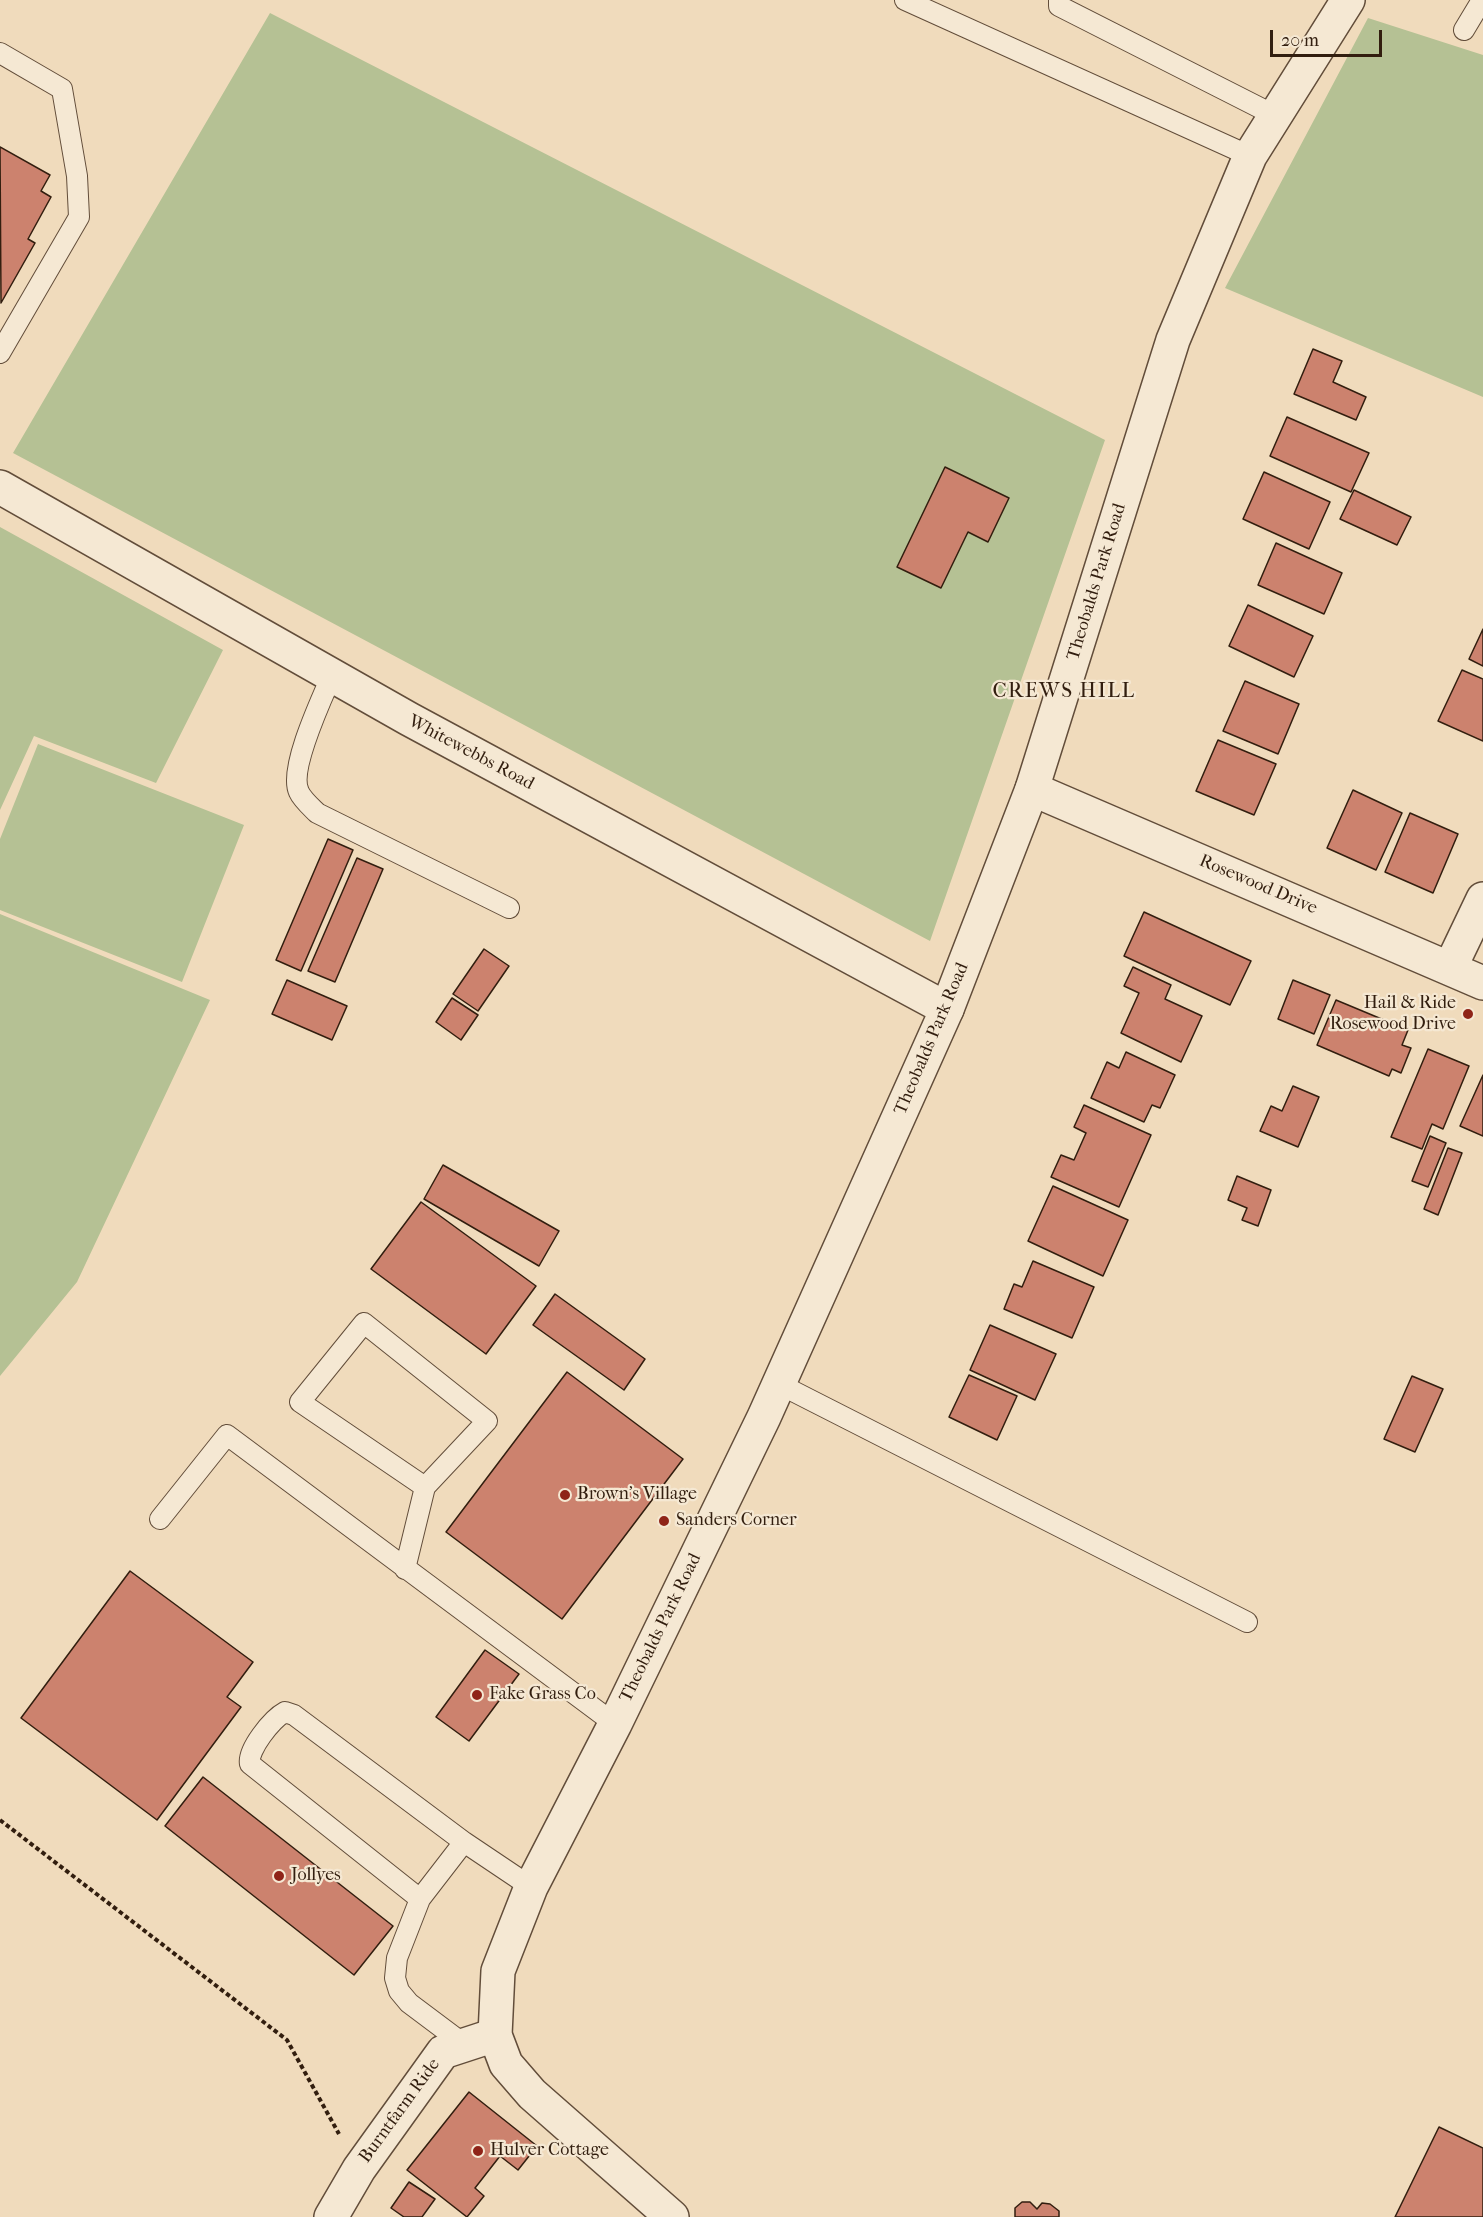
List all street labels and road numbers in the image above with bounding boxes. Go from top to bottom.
street label: Theobalds Park Road [1063,501,1131,663]
street label: Whitewebbs Road [404,711,538,795]
street label: Rosewood Drive [1196,850,1320,920]
street label: Theobalds Park Road [890,960,974,1118]
street label: Theobalds Park Road [616,1550,706,1706]
street label: Burntfarm Ride [355,2055,445,2167]

